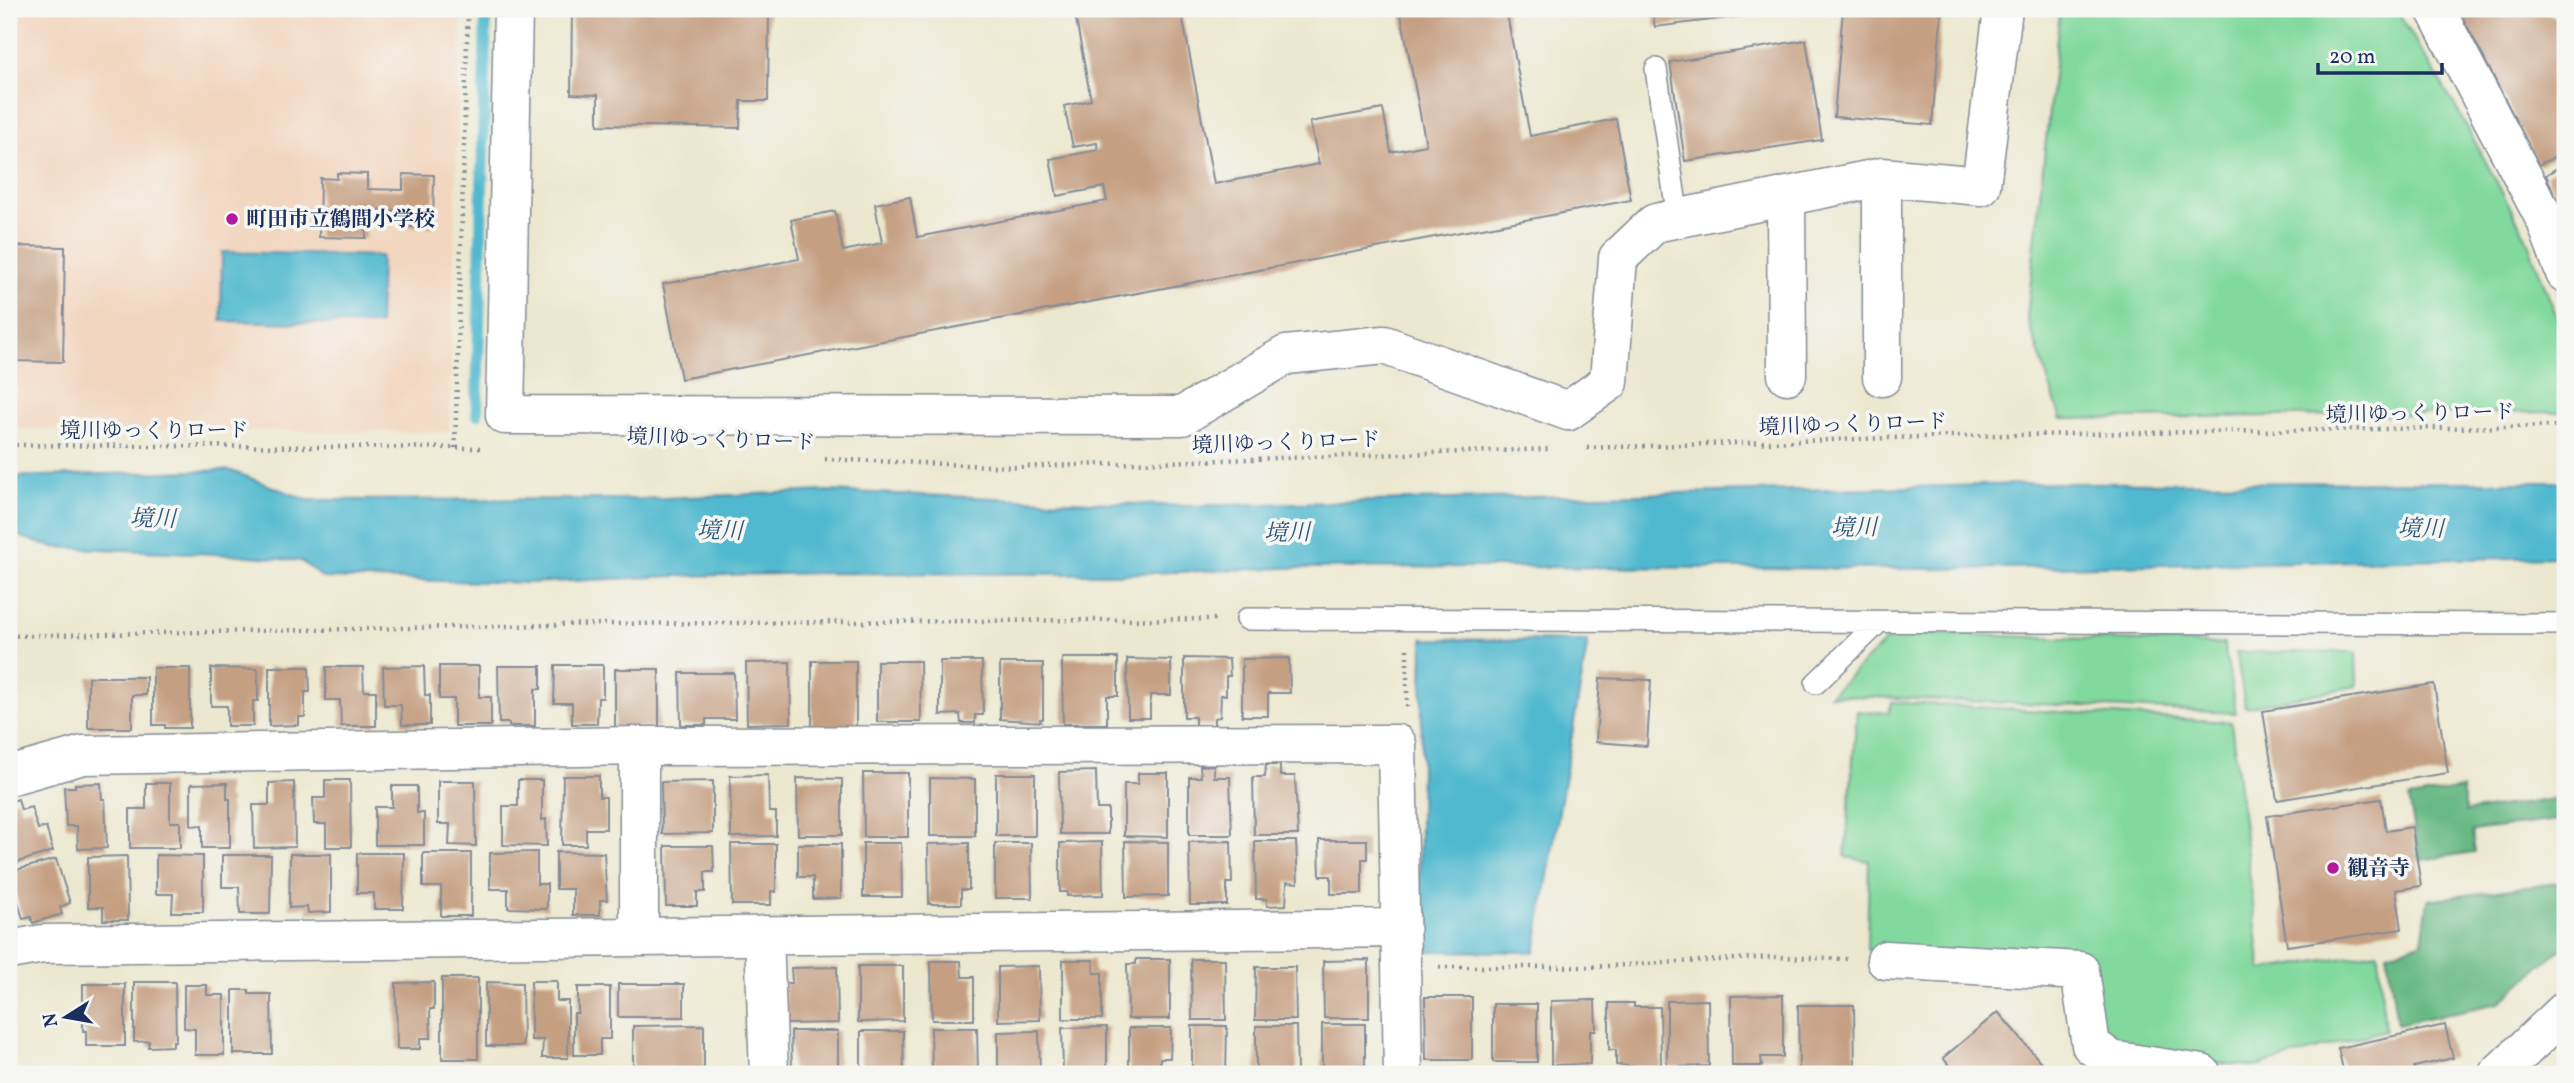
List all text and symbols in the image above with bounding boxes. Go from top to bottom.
scale bar [2318,32,2443,76]
text: 20 m [2329,43,2375,72]
place label: 町田市立鶴間小学校 [246,206,435,235]
marker: 町田市立鶴間小学校 [224,211,240,227]
street label: 境川ゆっくりロード [2325,398,2515,431]
street label: 境川ゆっくりロード [1758,408,1948,443]
street label: 境川ゆっくりロード [60,417,248,446]
street label: 境川ゆっくりロード [626,423,816,458]
street label: 境川ゆっくりロード [1191,426,1381,461]
water label: 境川 [130,504,179,536]
water label: 境川 [1831,513,1880,545]
water label: 境川 [2398,514,2447,546]
water label: 境川 [697,516,746,548]
water label: 境川 [1264,518,1313,550]
place label: 観音寺 [2347,855,2410,884]
marker: 観音寺 [2325,860,2341,876]
north arrow [32,982,102,1052]
text: N [37,1010,65,1029]

